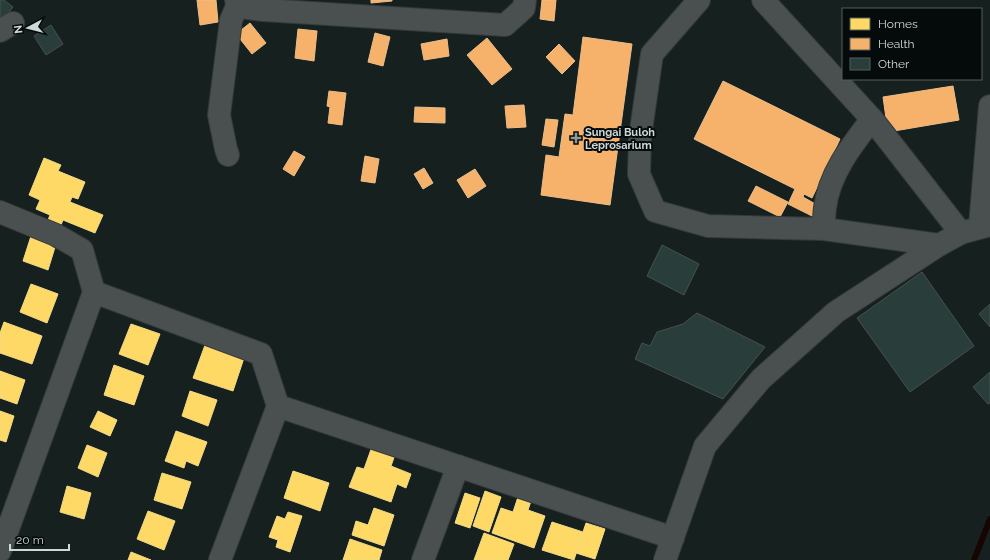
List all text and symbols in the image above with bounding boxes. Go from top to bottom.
north arrow [8,8,48,48]
legend [842,8,982,80]
text: Homes [878,17,918,31]
text: N [12,24,26,34]
text: Health [878,37,915,51]
text: Other [878,57,910,71]
place label: Sungai Buloh Leprosarium [585,126,655,152]
marker: Sungai Buloh Leprosarium [570,132,582,144]
scale bar [10,526,69,552]
text: 20 m [16,533,44,547]

